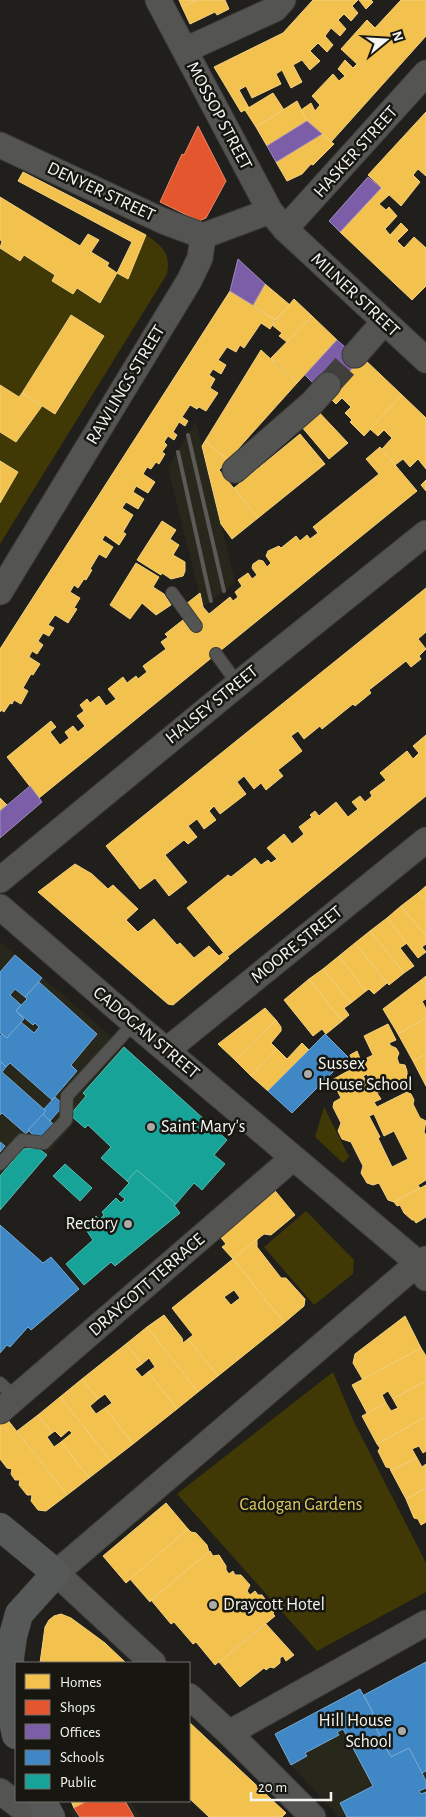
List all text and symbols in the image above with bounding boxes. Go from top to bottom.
north arrow [361,15,411,65]
text: N [389,29,406,43]
street label: MOSSOP STREET [183,59,255,173]
street label: HASKER STREET [311,103,402,201]
street label: DENYER STREET [44,159,158,225]
street label: MILNER STREET [307,250,403,340]
street label: RAWLINGS STREET [83,322,169,448]
street label: HALSEY STREET [162,662,262,748]
street label: MOORE STREET [248,903,346,987]
street label: CADOGAN STREET [89,984,203,1083]
place label: Sussex House School [318,1055,412,1094]
marker: Sussex House School [302,1068,314,1080]
place label: Saint Mary's [161,1118,245,1136]
marker: Saint Mary's [145,1121,157,1133]
place label: Rectory [66,1215,118,1233]
marker: Rectory [122,1218,134,1230]
street label: DRAYCOTT TERRACE [86,1230,208,1340]
park label: Cadogan Gardens [240,1496,362,1514]
place label: Draycott Hotel [223,1596,325,1614]
marker: Draycott Hotel [207,1599,219,1611]
legend [15,1662,190,1802]
text: Homes [60,1675,102,1690]
text: Shops [60,1700,95,1715]
place label: Hill House School [319,1712,392,1751]
text: Offices [60,1725,101,1740]
marker: Hill House School [396,1725,408,1737]
text: Schools [60,1750,104,1765]
scale bar [251,1770,331,1802]
text: Public [60,1775,96,1790]
text: 20 m [258,1780,287,1795]

